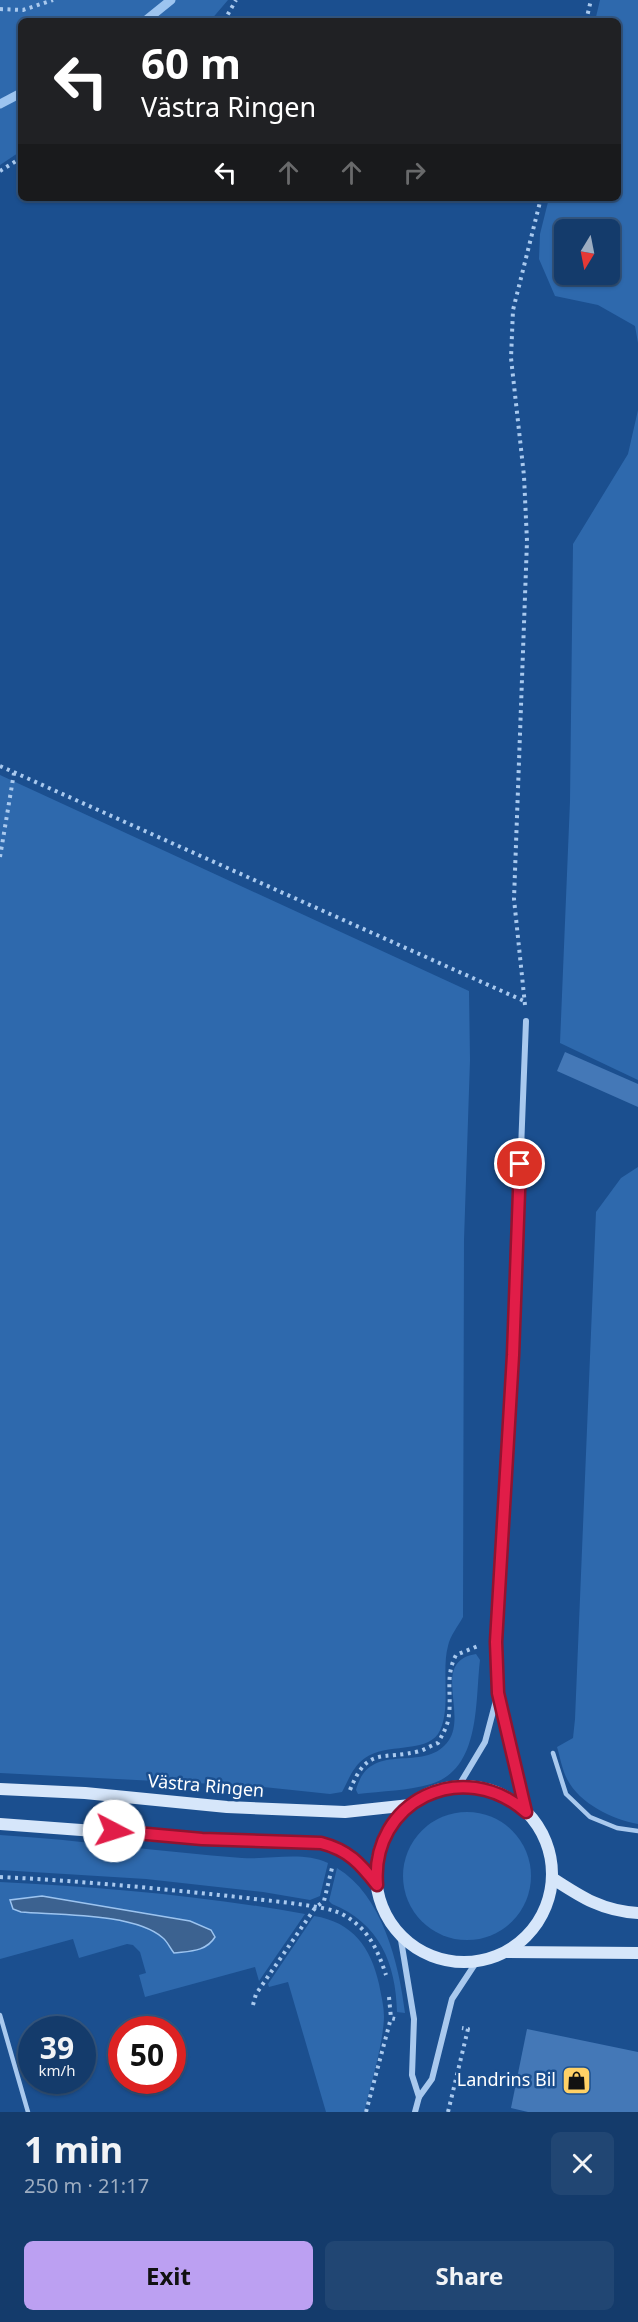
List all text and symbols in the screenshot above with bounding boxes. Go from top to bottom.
text: 60 m [141,34,241,91]
icon: left [42,42,120,120]
text: Västra Ringen [141,88,316,125]
icon: left [209,156,242,189]
icon: ahead [272,156,305,189]
icon: ahead [335,156,368,189]
icon: right [398,156,431,189]
north arrow [554,219,620,285]
map controls [554,219,620,285]
pin [494,1138,545,1189]
icon: arrive [503,1147,536,1180]
street label: Västra Ringen [147,1768,265,1802]
position arrow [82,1799,146,1863]
speed limit sign: 50 [108,2016,186,2094]
text: 39 [40,2027,74,2068]
text: km/h [39,2060,75,2080]
shop icon: Landrins Bil [561,2064,593,2096]
place label: Landrins Bil [457,2067,556,2091]
text: 1 min [24,2125,123,2174]
button: close [551,2132,614,2195]
text: 250 m · 21:17 [24,2172,149,2199]
button: Exit [24,2241,313,2310]
button: Share [325,2241,614,2310]

